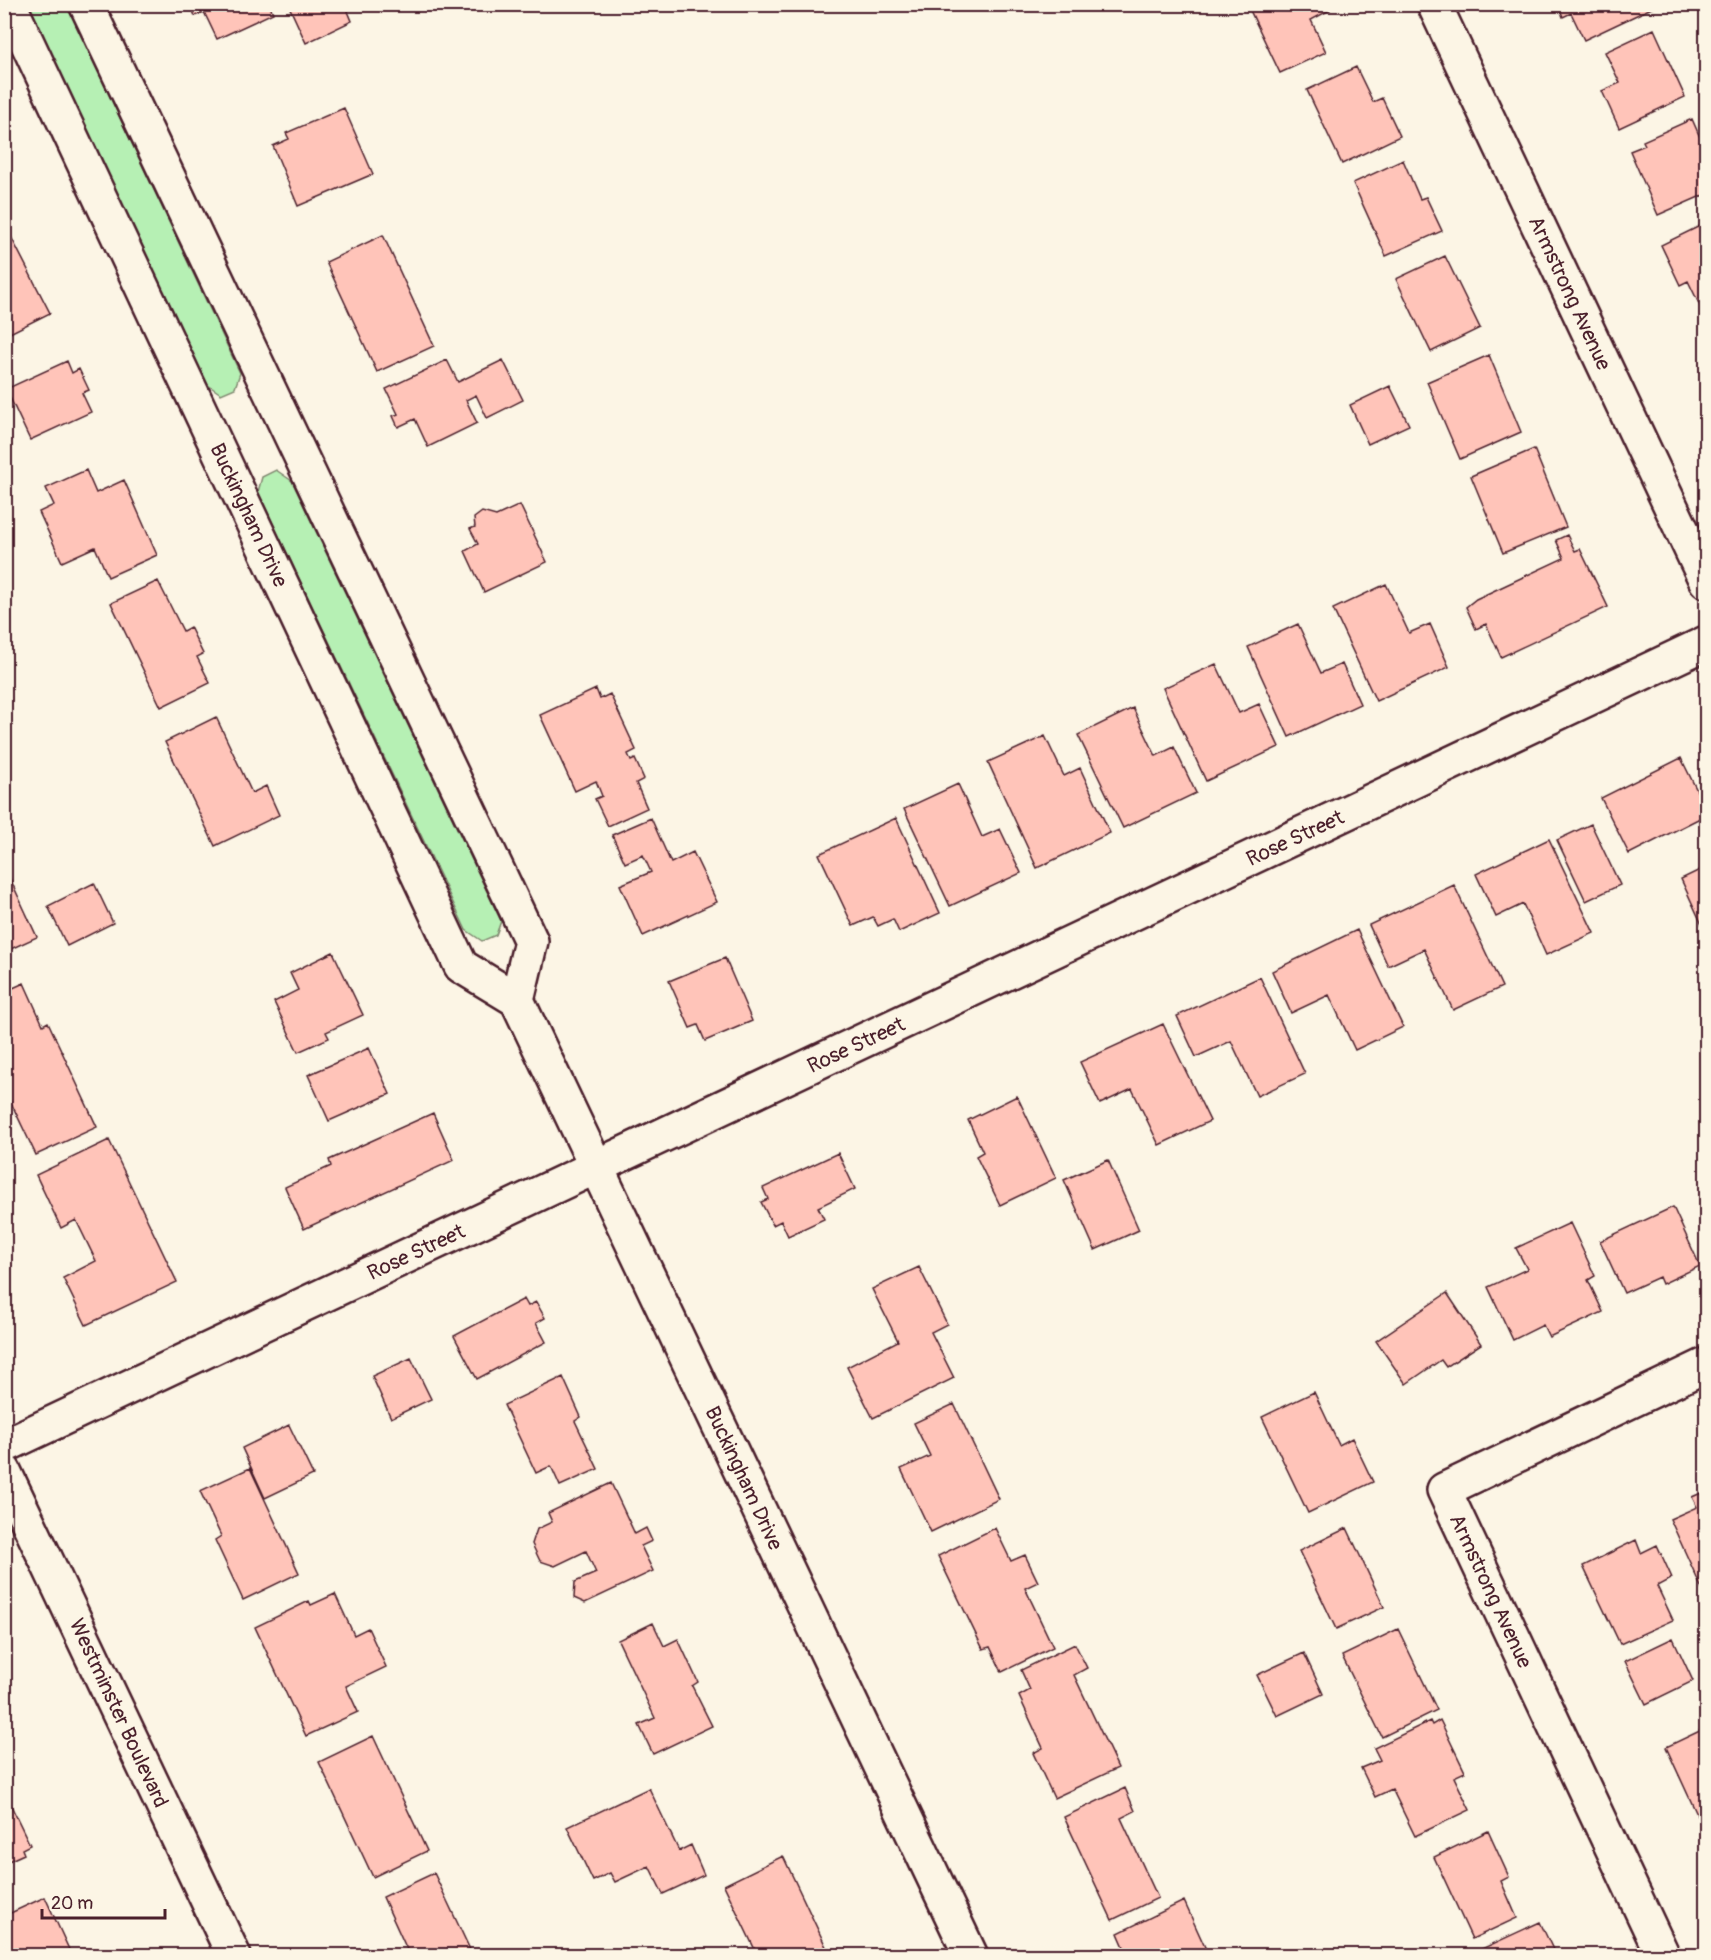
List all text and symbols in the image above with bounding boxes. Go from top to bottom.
street label: Armstrong Avenue [1522,212,1617,375]
street label: Buckingham Drive [203,439,294,592]
street label: Rose Street [1242,804,1349,873]
street label: Rose Street [803,1011,910,1080]
street label: Rose Street [363,1218,470,1287]
street label: Buckingham Drive [698,1402,789,1555]
street label: Armstrong Avenue [1443,1510,1538,1673]
street label: Westminster Boulevard [63,1614,174,1812]
scale bar [42,1882,165,1920]
text: 20 m [51,1892,93,1915]

